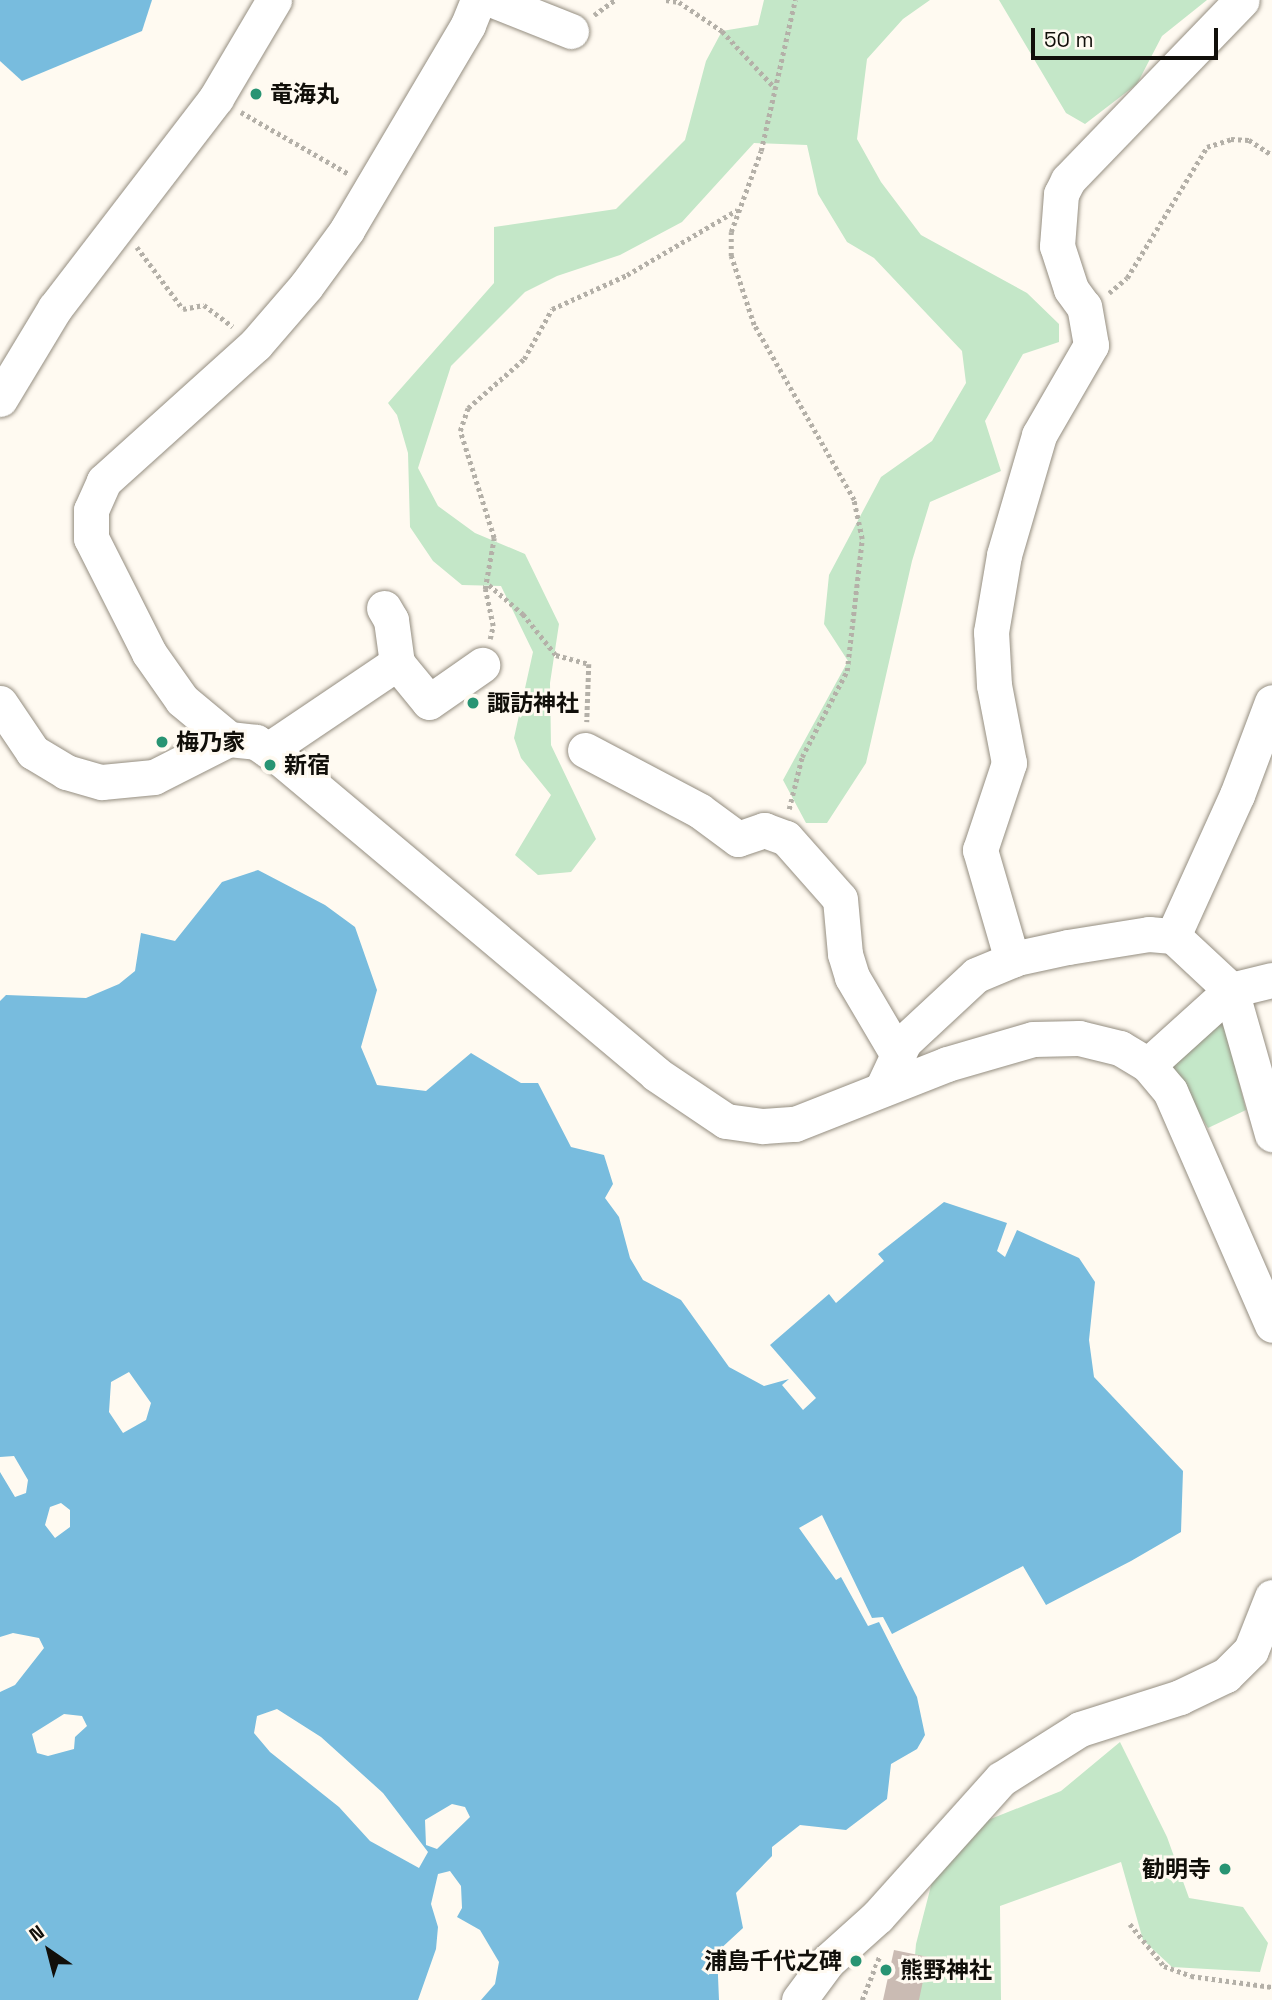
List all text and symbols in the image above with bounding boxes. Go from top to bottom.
scale bar [1034,14,1221,58]
text: 50 m [1044,26,1094,53]
place label: 竜海丸 [270,80,339,108]
marker: 竜海丸 [248,86,264,102]
place label: 諏訪神社 [487,689,579,717]
marker: 諏訪神社 [465,695,481,711]
place label: 梅乃家 [176,728,245,756]
marker: 梅乃家 [154,734,170,750]
place label: 新宿 [284,751,330,779]
marker: 新宿 [262,757,278,773]
place label: 勧明寺 [1142,1855,1211,1883]
marker: 勧明寺 [1217,1861,1233,1877]
north arrow [14,1916,84,1986]
text: N [24,1920,49,1947]
place label: 浦島千代之碑 [704,1947,842,1975]
marker: 浦島千代之碑 [848,1953,864,1969]
place label: 熊野神社 [900,1956,992,1984]
marker: 熊野神社 [878,1962,894,1978]

